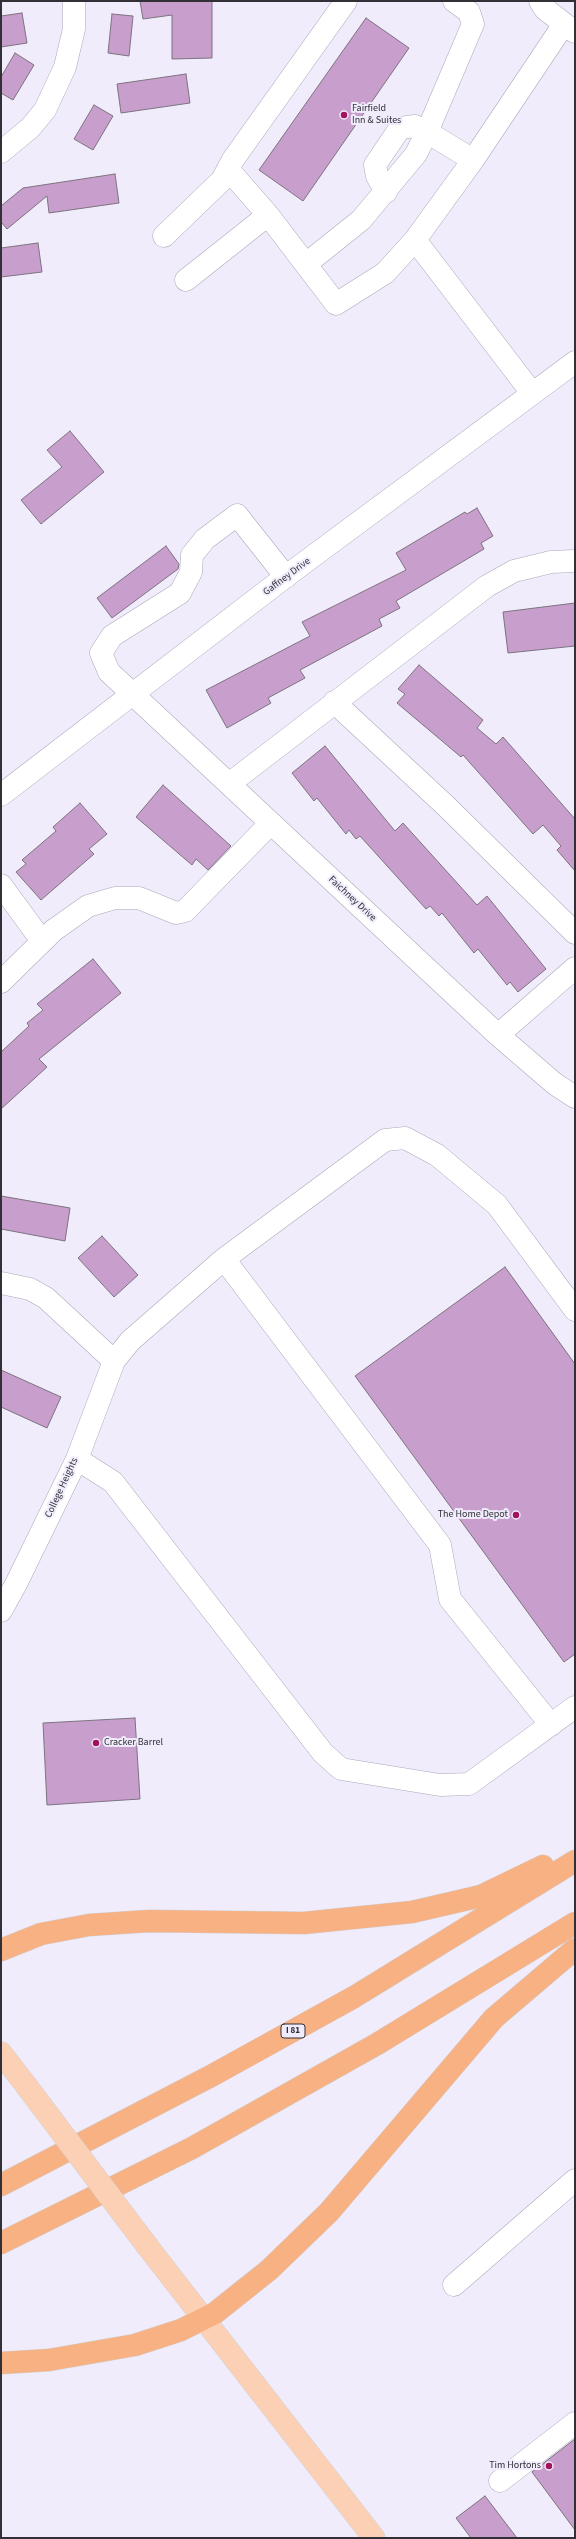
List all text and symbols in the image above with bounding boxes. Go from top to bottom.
place label: Fairfield Inn & Suites [352,103,401,126]
marker: Fairfield Inn & Suites [339,110,349,120]
street label: Gaffney Drive [261,555,313,599]
street label: Faichney Drive [326,874,378,924]
street label: College Heights [43,1456,81,1520]
place label: The Home Depot [438,1509,508,1521]
marker: The Home Depot [511,1510,521,1520]
place label: Cracker Barrel [104,1737,163,1749]
marker: Cracker Barrel [91,1738,101,1748]
road number: I 81 [281,2024,305,2038]
place label: Tim Hortons [489,2460,541,2472]
marker: Tim Hortons [544,2461,554,2471]

